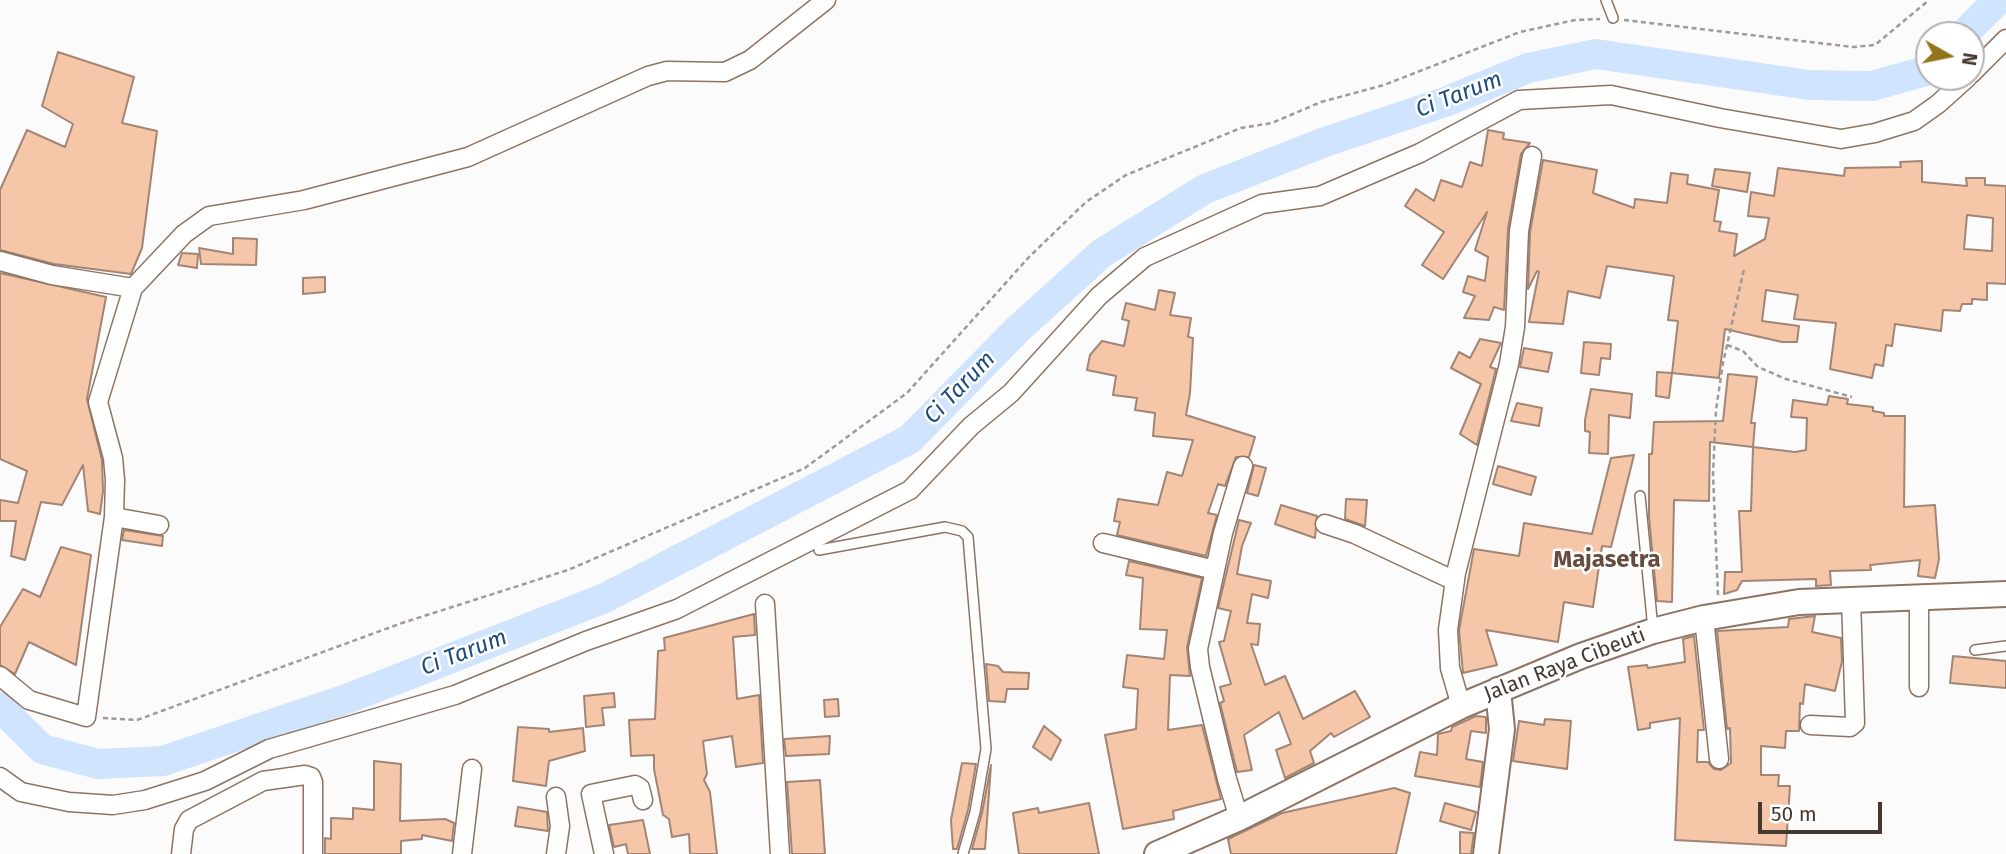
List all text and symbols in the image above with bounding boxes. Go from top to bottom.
north arrow [1915,21,1985,91]
text: N [1957,51,1982,67]
water label: Ci Tarum [1412,66,1506,124]
water label: Ci Tarum [919,346,1001,430]
district label: Majasetra [1553,546,1661,574]
street label: Jalan Raya Cibeuti [1481,623,1649,707]
water label: Ci Tarum [417,624,511,682]
scale bar [1761,788,1885,832]
text: 50 m [1771,801,1817,827]

